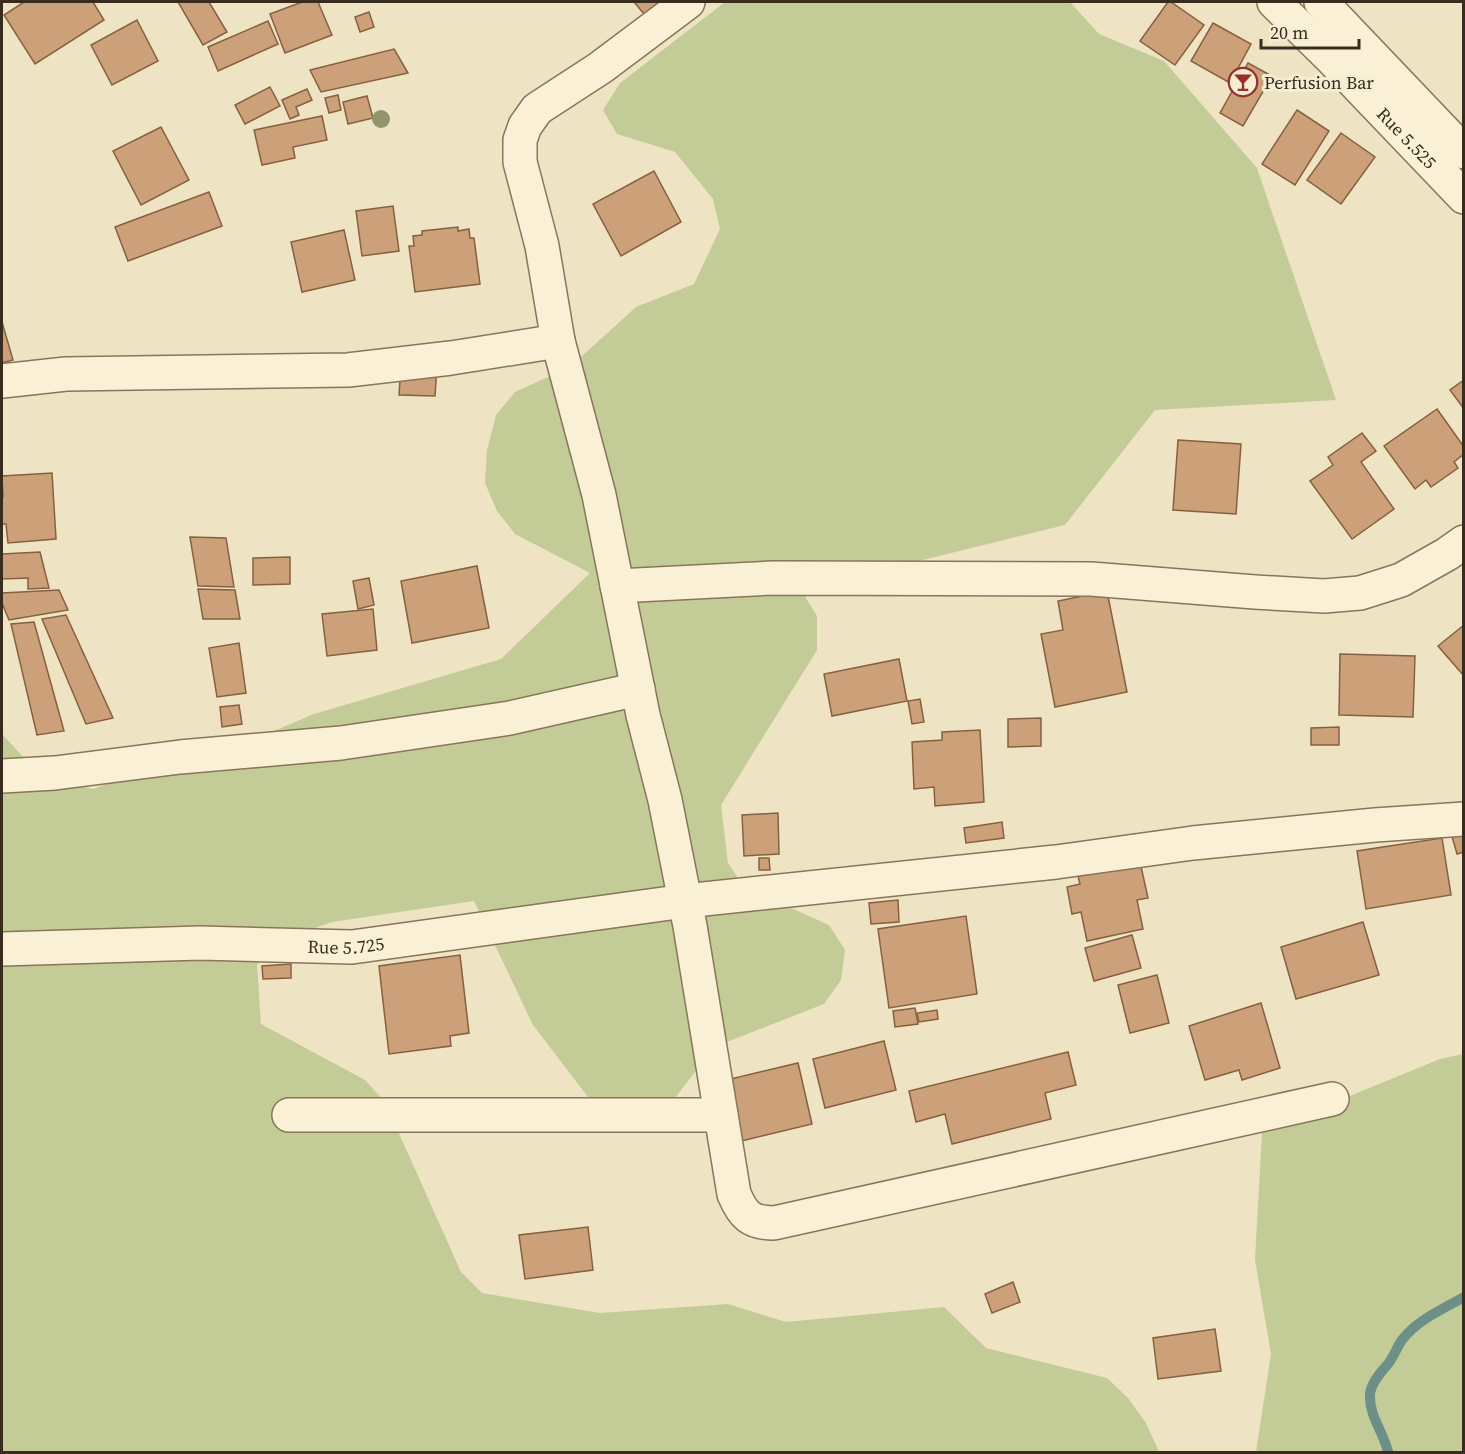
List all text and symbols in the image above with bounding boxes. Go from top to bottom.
scale bar [1261,12,1358,50]
text: 20 m [1270,20,1308,45]
bar icon: Perfusion Bar [1227,66,1259,98]
place label: Perfusion Bar [1264,70,1374,95]
street label: Rue 5.525 [1372,101,1443,174]
street label: Rue 5.725 [307,930,386,959]

